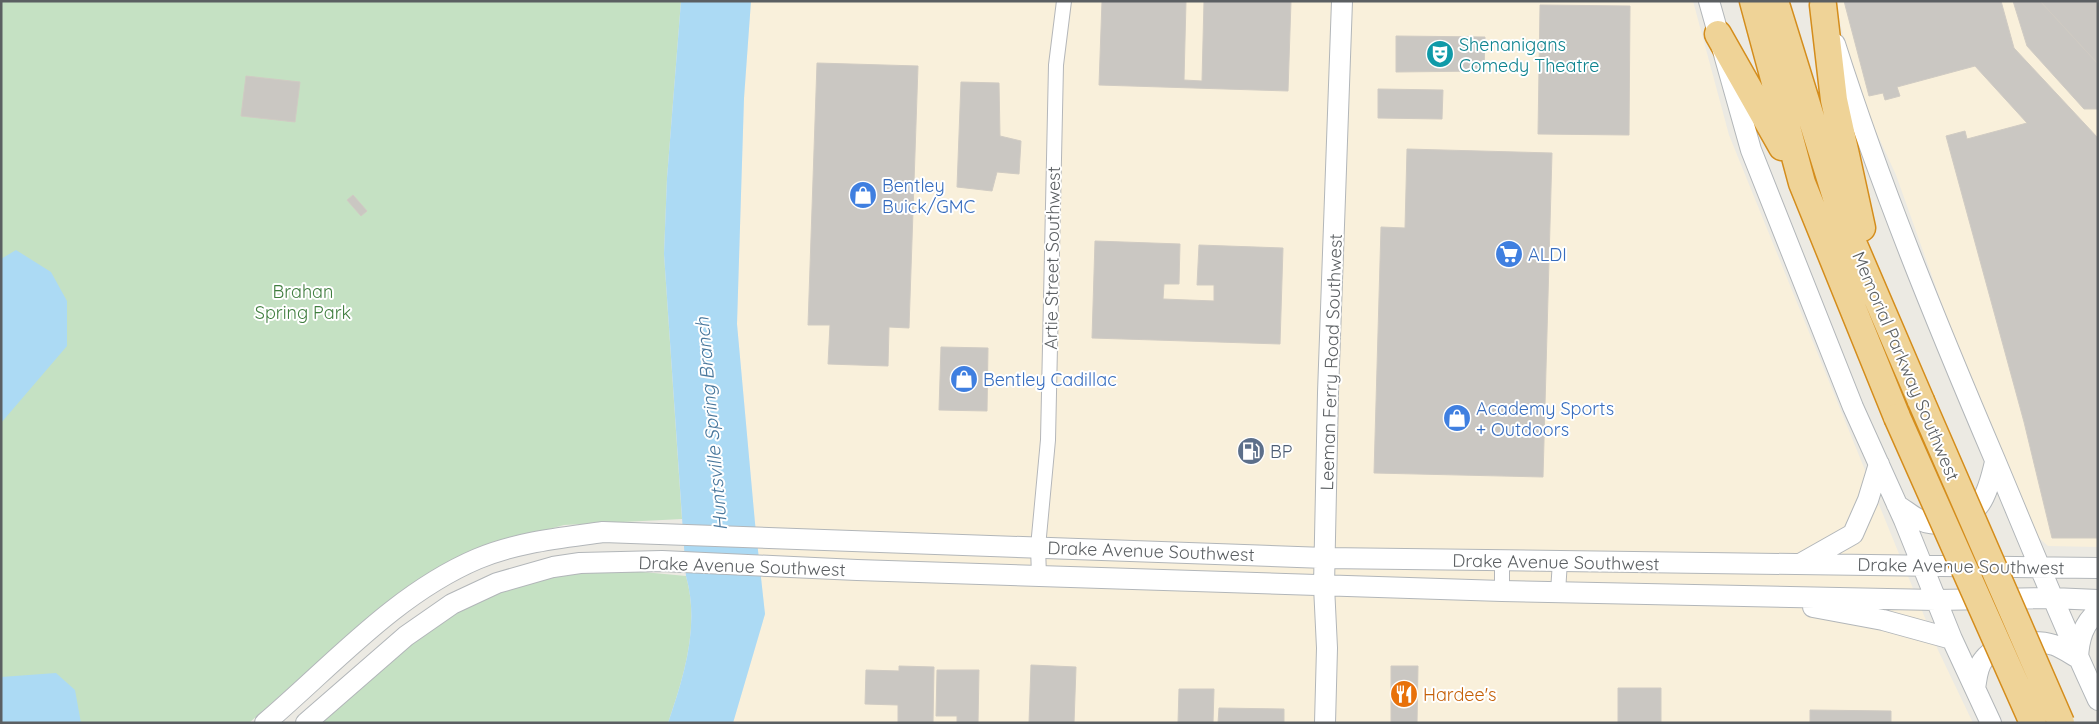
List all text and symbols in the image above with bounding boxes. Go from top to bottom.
place label: Shenanigans Comedy Theatre [1459,33,1599,77]
theatre icon: Shenanigans Comedy Theatre [1425,39,1455,69]
street label: Artie Street Southwest [1039,166,1065,350]
place label: Bentley Buick/GMC [882,174,976,218]
shop icon: Bentley Buick/GMC [848,180,878,210]
street label: Leeman Ferry Road Southwest [1315,233,1347,491]
supermarket icon: ALDI [1494,239,1524,269]
place label: ALDI [1528,243,1567,266]
street label: Memorial Parkway Southwest [1847,248,1965,484]
park label: Brahan Spring Park [255,280,351,324]
water label: Huntsville Spring Branch [690,315,732,532]
shop icon: Bentley Cadillac [949,364,979,394]
place label: Bentley Cadillac [983,368,1117,391]
place label: Academy Sports + Outdoors [1476,397,1614,441]
shop icon: Academy Sports + Outdoors [1442,403,1472,433]
fuel station icon: BP [1236,436,1266,466]
place label: BP [1270,440,1292,463]
street label: Drake Avenue Southwest [1047,536,1255,566]
street label: Drake Avenue Southwest [1452,549,1660,575]
street label: Drake Avenue Southwest [638,551,846,581]
street label: Drake Avenue Southwest [1857,553,2065,579]
restaurant icon: Hardee's [1389,679,1419,709]
place label: Hardee's [1423,683,1497,706]

